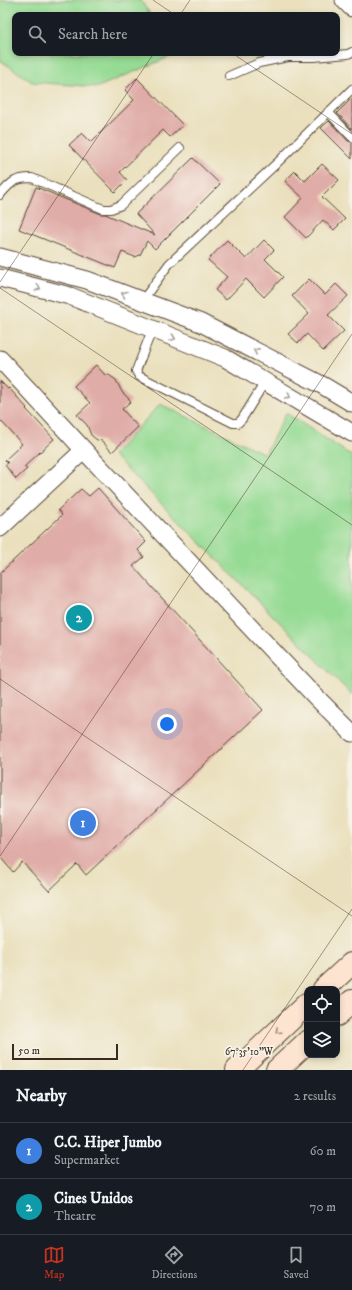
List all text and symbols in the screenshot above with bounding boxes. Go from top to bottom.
search box [12,12,340,56]
icon: search [26,23,48,45]
text: Search here [58,25,127,44]
one-way arrow [35,283,41,291]
one-way arrow [121,291,128,299]
one-way arrow [169,333,176,341]
one-way arrow [253,349,261,356]
one-way arrow [284,392,291,399]
pin: 2 [66,603,92,633]
your location [157,714,177,734]
pin: 1 [70,808,96,838]
map controls [304,986,340,1058]
button: locate [304,986,340,1022]
button: layers [304,1022,340,1058]
one-way arrow [275,1026,283,1033]
scale bar [12,1042,118,1061]
text: 50 m [18,1044,40,1058]
text: 67°35'10"W [225,1046,274,1058]
text: Nearby [16,1085,66,1107]
text: 2 results [294,1088,336,1104]
text: C.C. Hiper Jumbo [54,1133,162,1152]
text: 1 [27,1143,31,1159]
text: 60 m [310,1143,336,1159]
text: Supermarket [54,1152,120,1168]
text: Cines Unidos [54,1189,133,1208]
text: 2 [26,1199,32,1215]
text: 70 m [310,1199,336,1215]
text: Theatre [54,1208,96,1224]
tab: Map [43,1244,65,1282]
tab: Directions [152,1244,197,1282]
tab: Saved [284,1244,309,1282]

